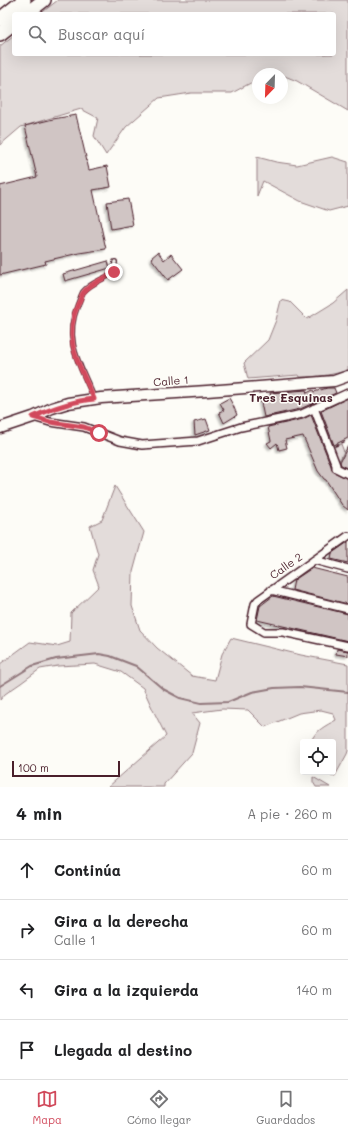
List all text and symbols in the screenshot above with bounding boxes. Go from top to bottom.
search box [12,12,336,56]
icon: search [26,23,48,45]
text: Buscar aquí [58,24,145,44]
north arrow [252,68,288,104]
route end [105,263,123,281]
street label: Calle 1 [153,372,189,389]
district label: Tres Esquinas [249,389,333,405]
route start [90,424,108,442]
street label: Calle 2 [266,549,305,582]
map controls [300,739,336,775]
button: locate [300,739,336,775]
scale bar [12,759,120,778]
text: 100 m [18,760,49,775]
text: 4 min [16,802,62,824]
text: A pie · 260 m [247,805,332,822]
icon: ahead [16,859,38,881]
text: Continúa [54,860,121,880]
text: 60 m [302,861,332,878]
text: Gira a la derecha [54,911,188,931]
icon: right [16,919,38,941]
text: 60 m [302,921,332,938]
text: Calle 1 [54,931,96,948]
icon: left [16,979,38,1001]
text: Gira a la izquierda [54,980,199,1000]
text: 140 m [296,981,332,998]
icon: arrive [16,1039,38,1061]
text: Llegada al destino [54,1040,192,1060]
tab: Mapa [33,1088,62,1127]
tab: Cómo llegar [127,1088,191,1127]
tab: Guardados [256,1088,315,1127]

